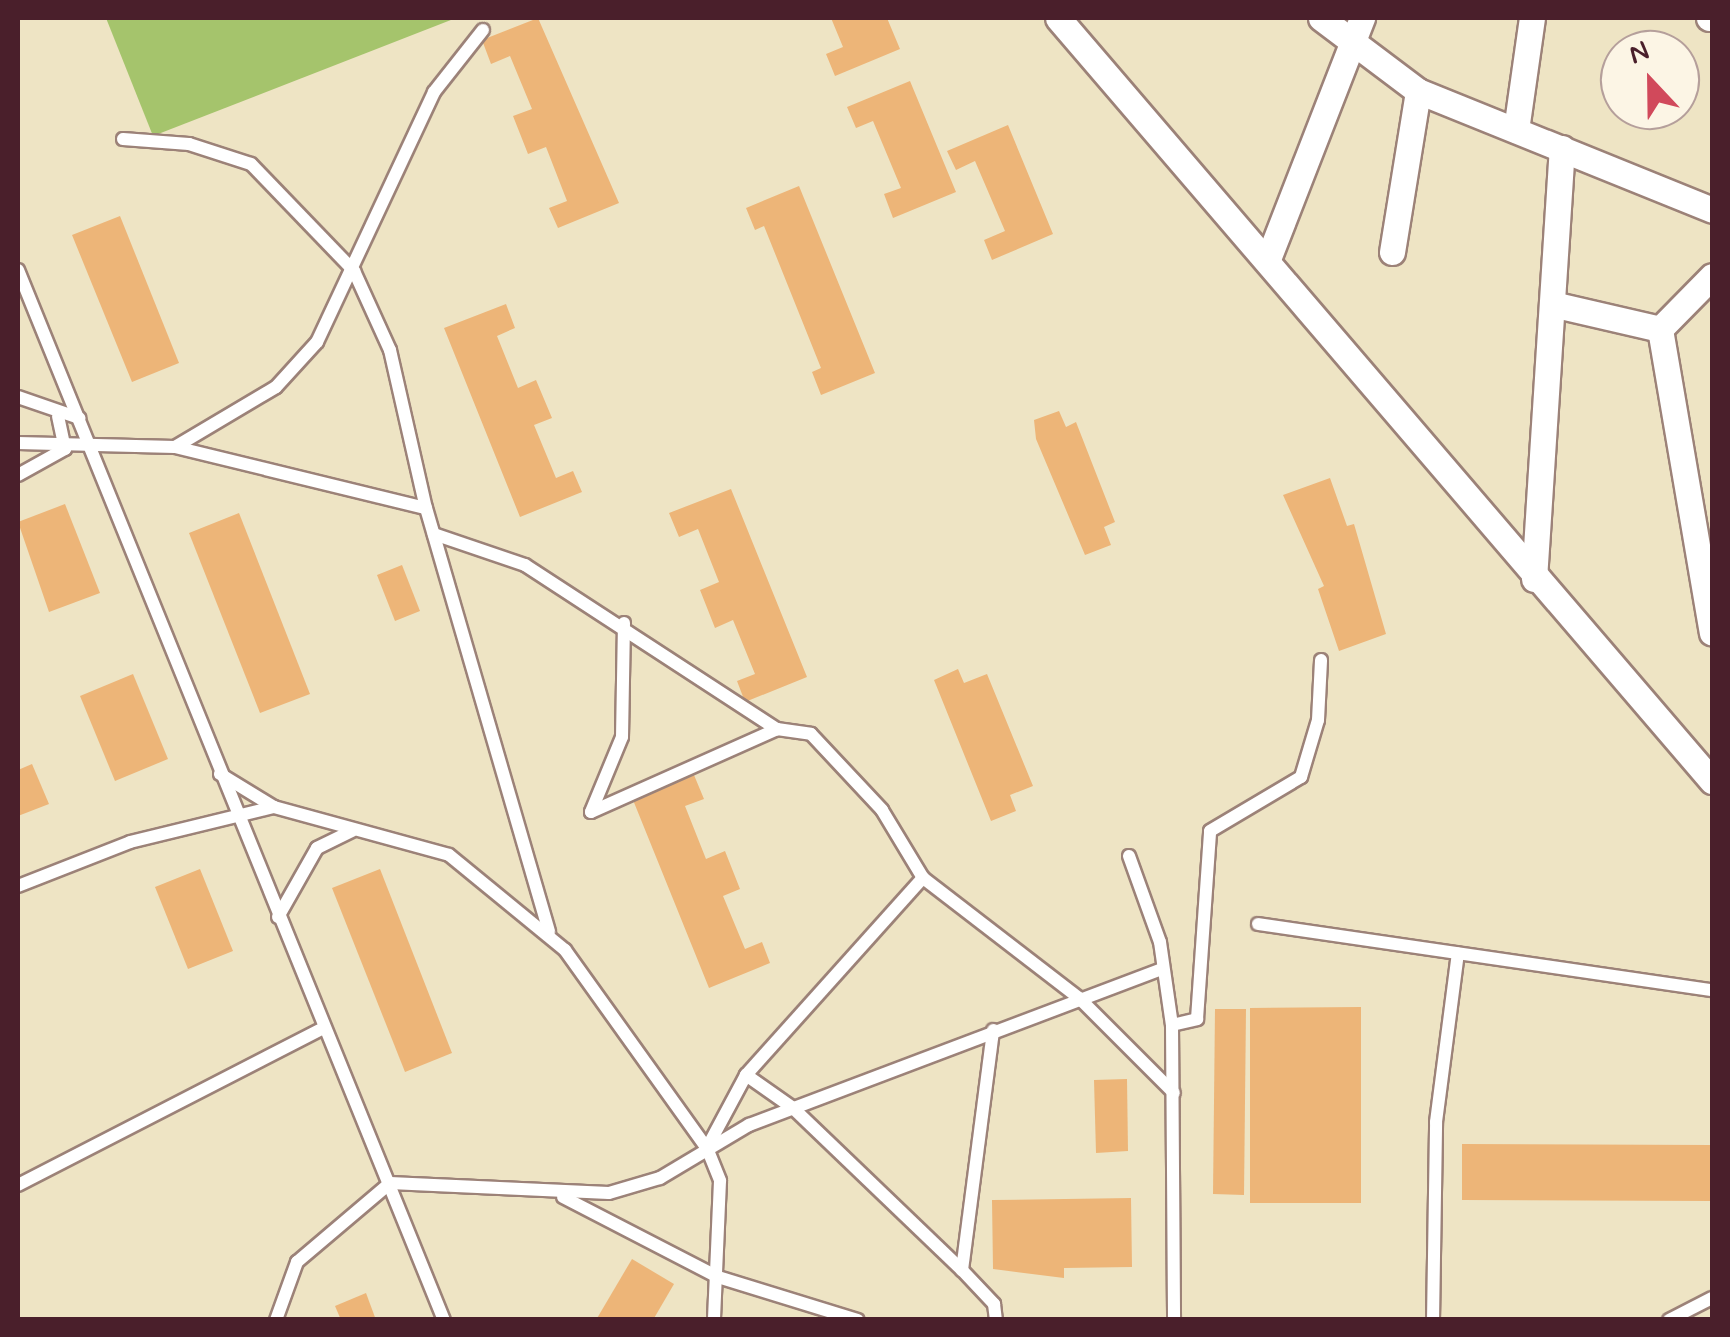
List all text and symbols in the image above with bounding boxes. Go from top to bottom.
north arrow [1600,30,1700,130]
text: N [1624,33,1655,74]

